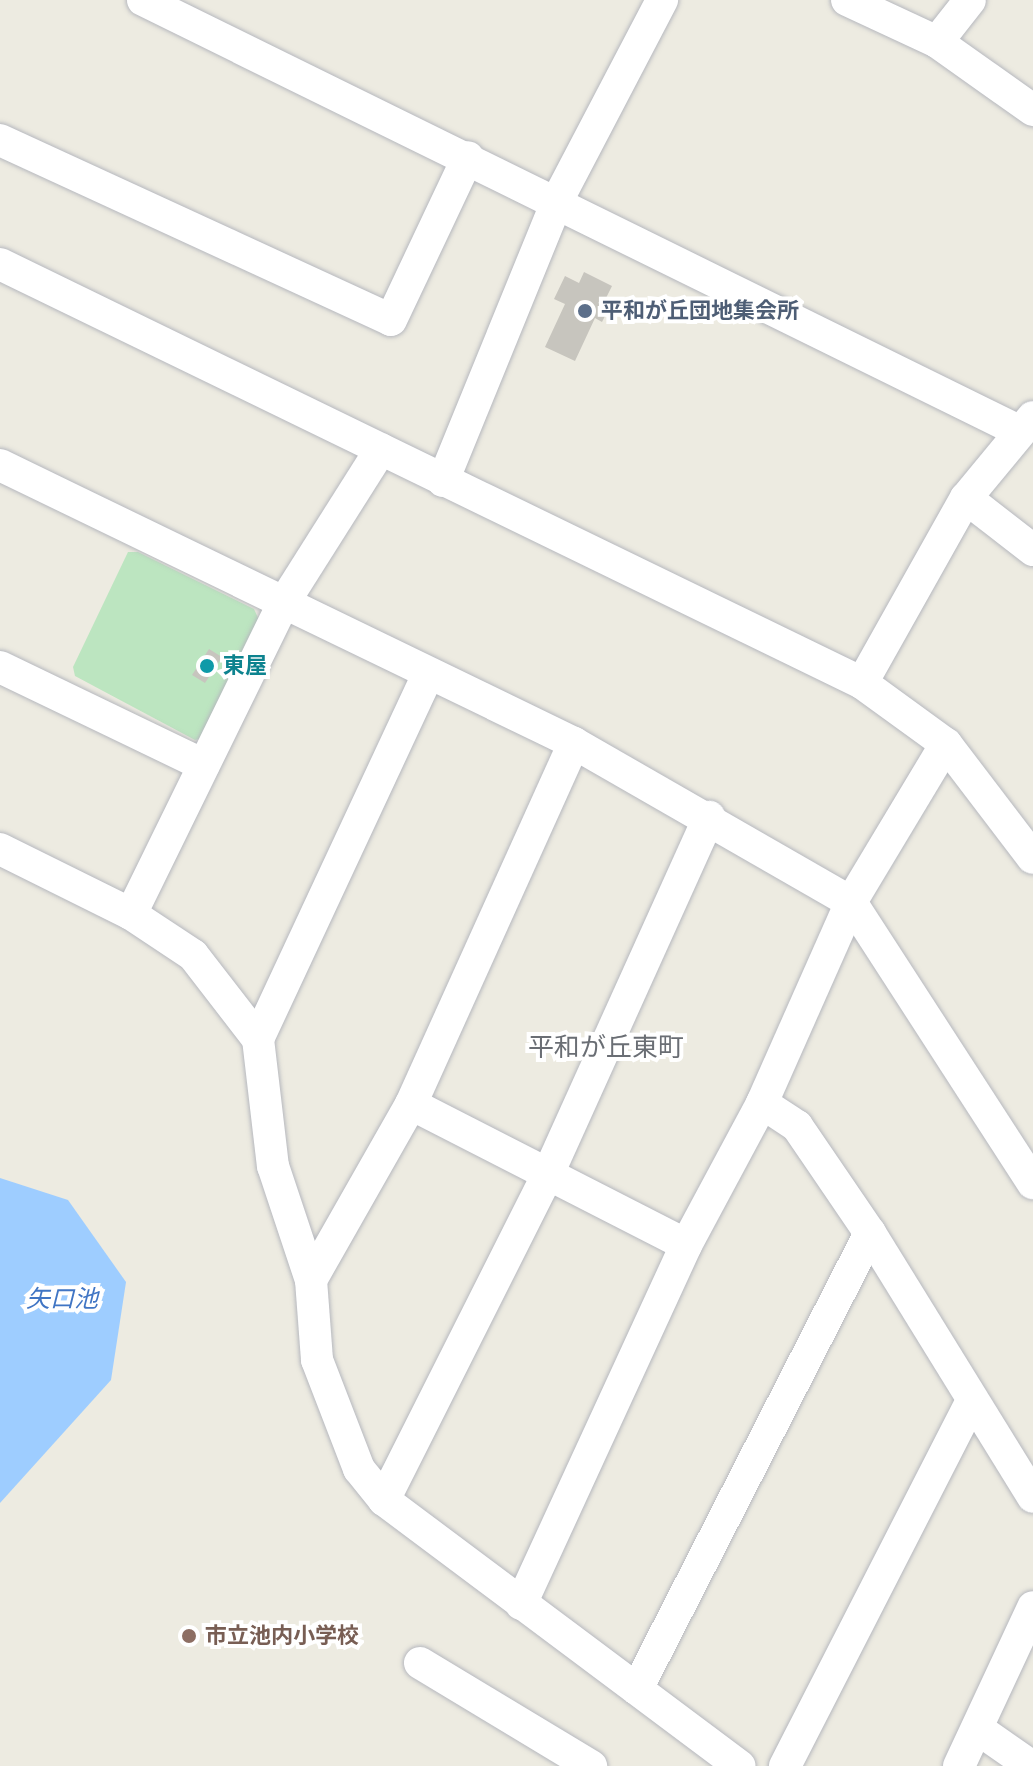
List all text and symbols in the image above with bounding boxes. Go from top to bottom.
place label: 平和が丘団地集会所 [601,298,799,324]
marker: 平和が丘団地集会所 [576,302,594,320]
place label: 東屋 [223,653,267,679]
marker: 東屋 [198,657,216,675]
district label: 平和が丘東町 [528,1032,684,1064]
water label: 矢口池 [26,1285,98,1313]
place label: 市立池内小学校 [205,1623,359,1649]
marker: 市立池内小学校 [180,1627,198,1645]

